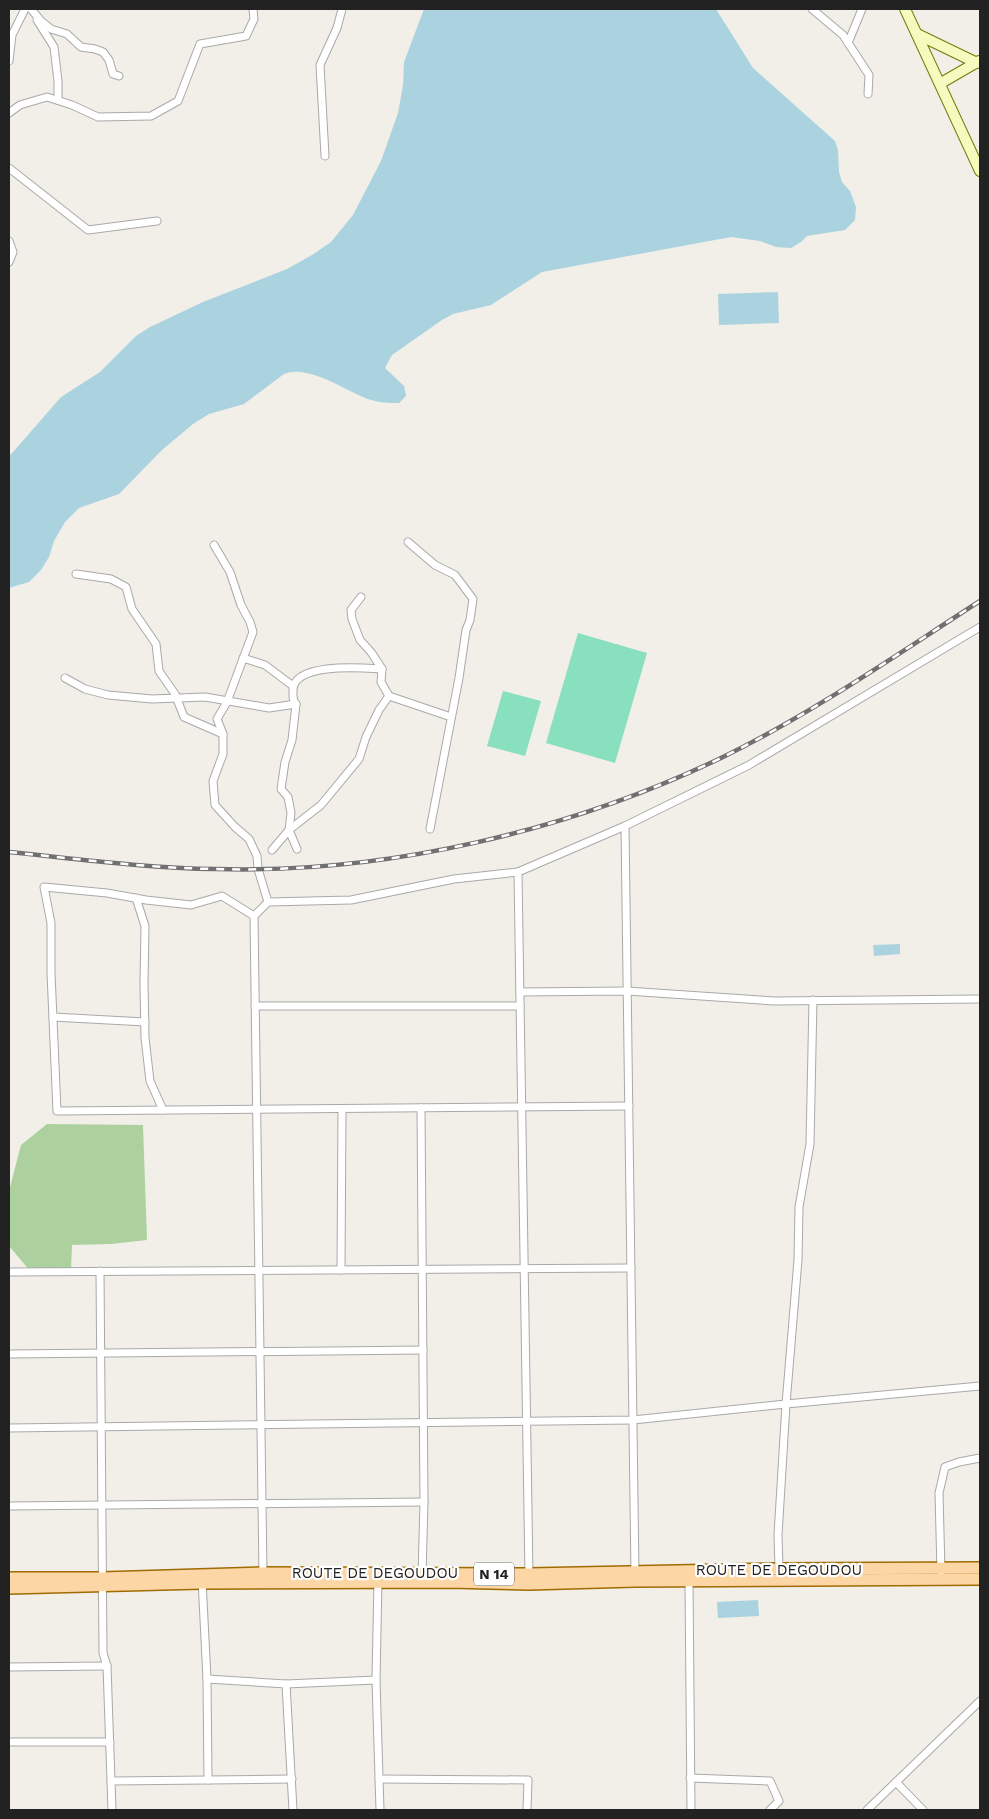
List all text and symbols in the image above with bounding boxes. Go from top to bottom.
street label: ROUTE DE DEGOUDOU [696,1561,862,1579]
road number: N 14 [474,1562,514,1586]
street label: ROUTE DE DEGOUDOU [292,1564,458,1582]

